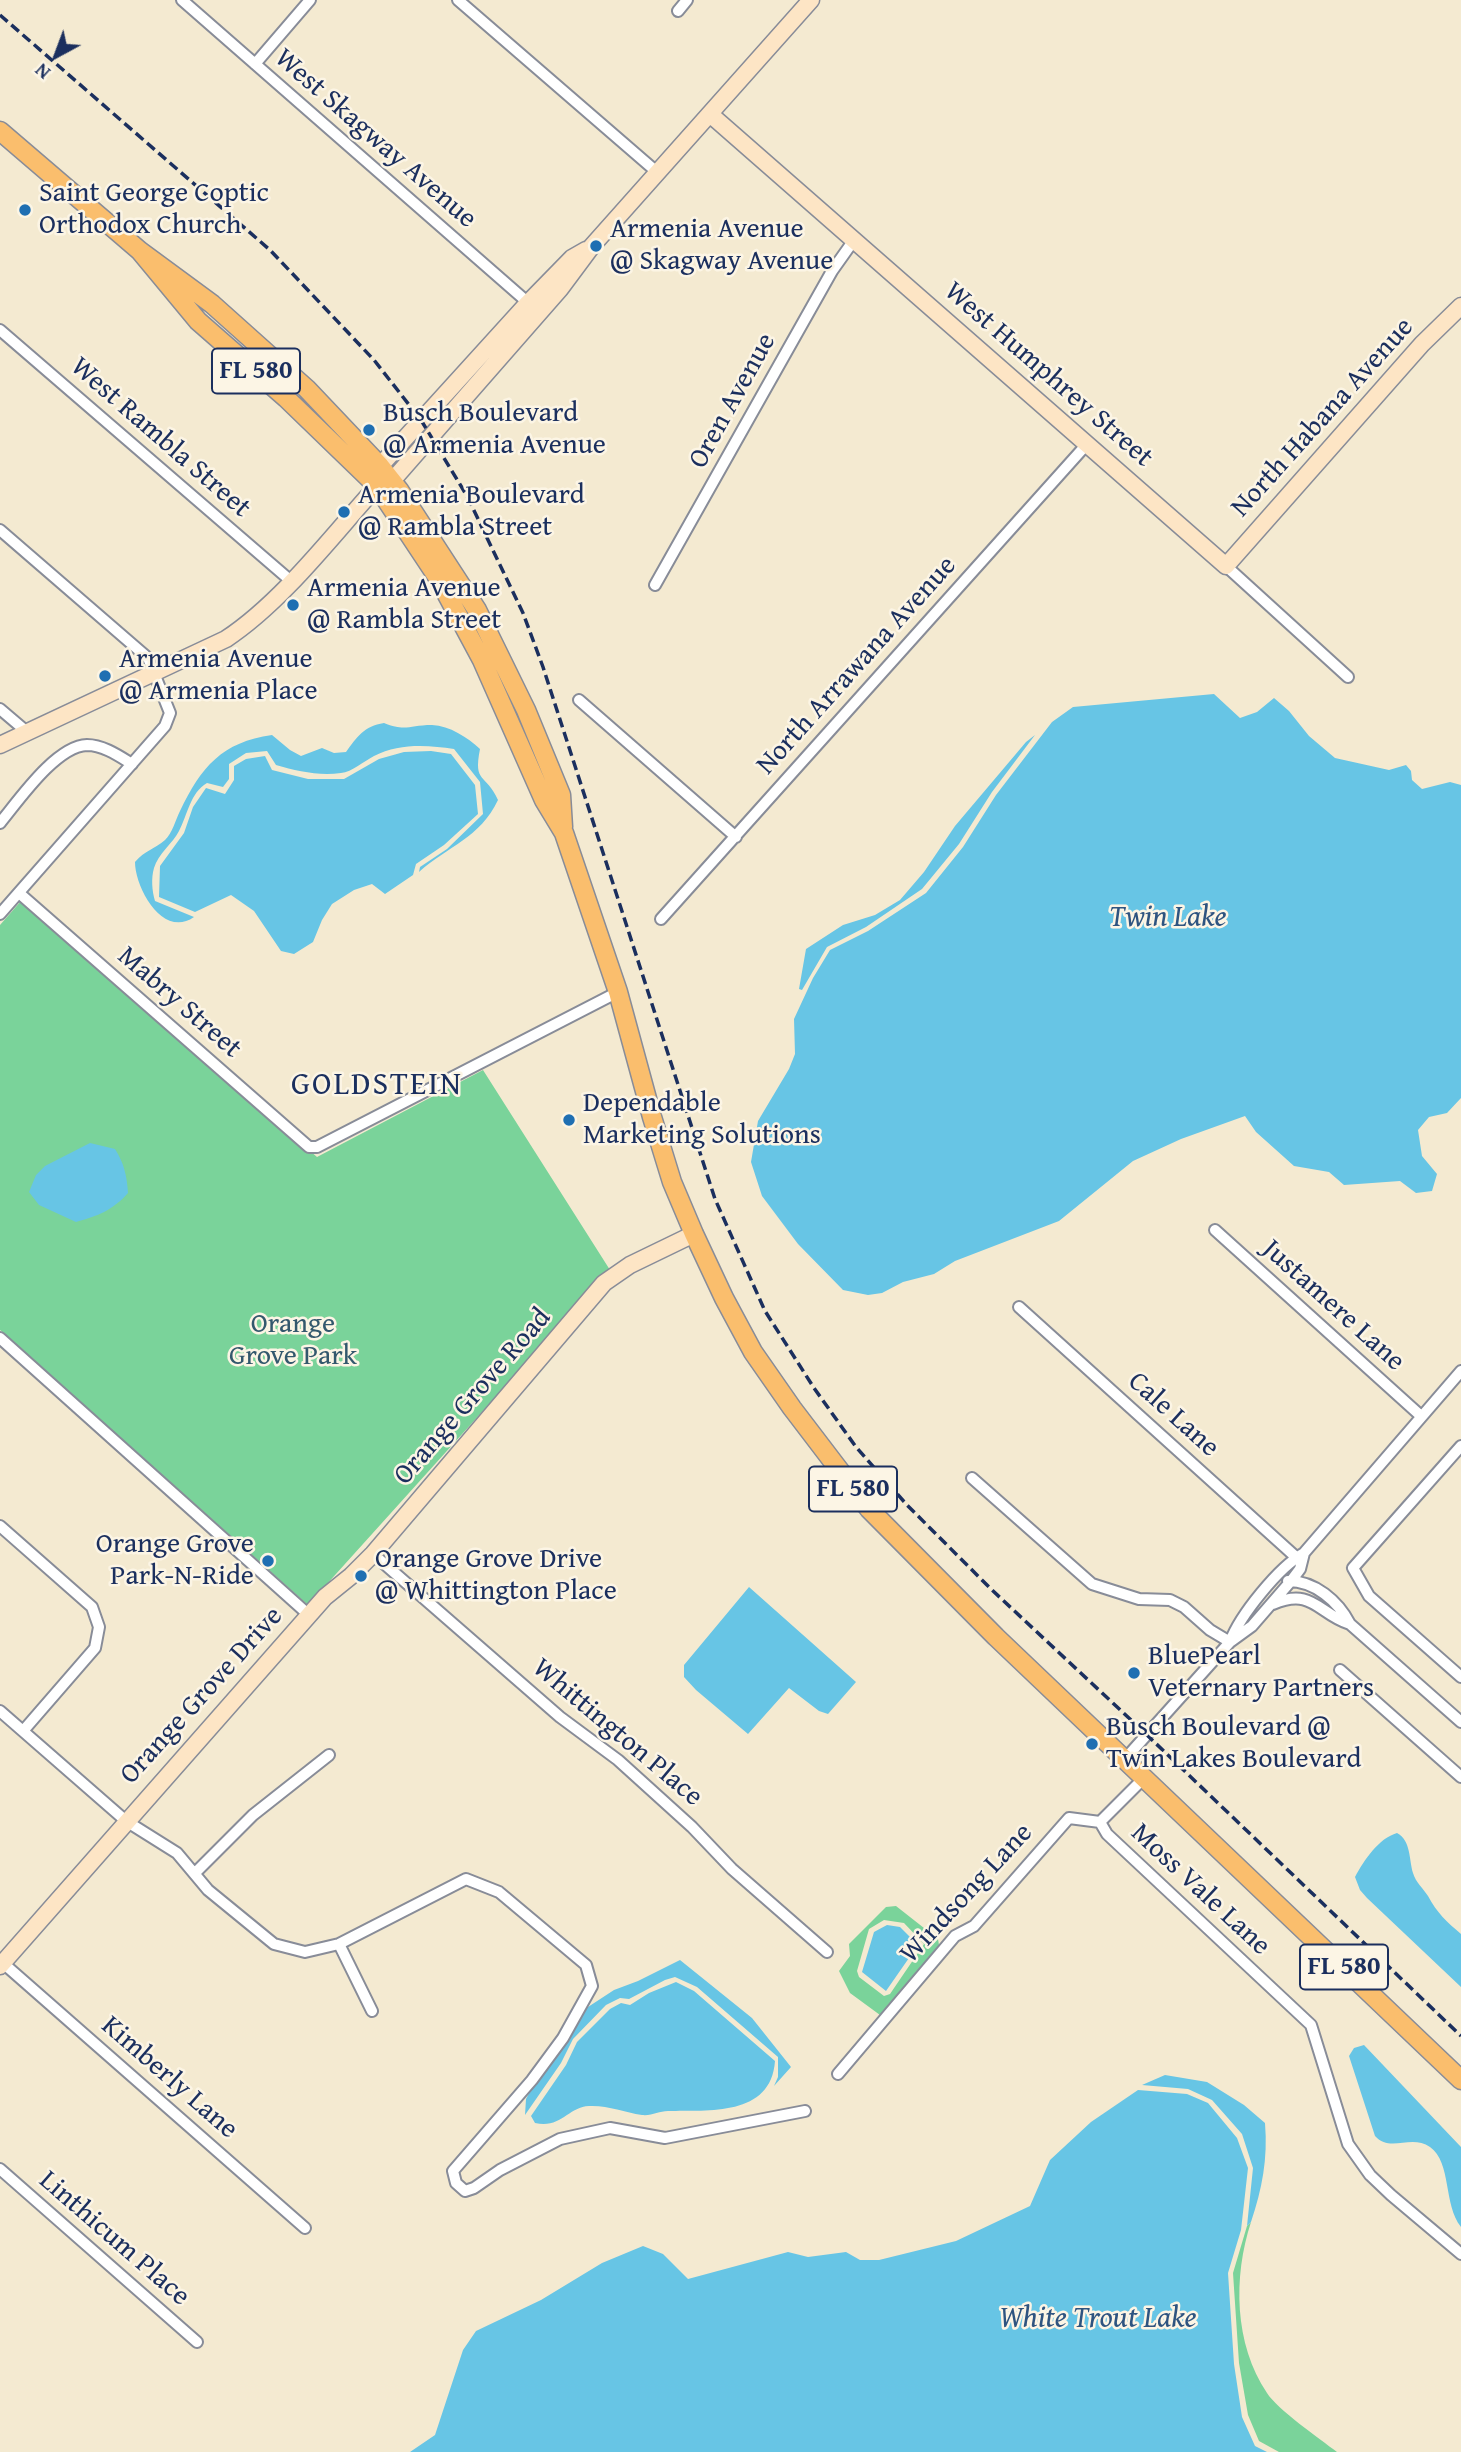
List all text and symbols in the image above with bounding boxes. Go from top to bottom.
north arrow [21,21,91,91]
street label: West Skagway Avenue [267,42,483,236]
text: N [28,57,56,87]
place label: Saint George Coptic Orthodox Church [39,177,269,243]
marker: Saint George Coptic Orthodox Church [17,202,33,218]
place label: Armenia Avenue @ Skagway Avenue [610,213,833,279]
marker: Armenia Avenue @ Skagway Avenue [588,238,604,254]
street label: West Humphrey Street [937,275,1159,475]
street label: North Habana Avenue [1225,311,1421,525]
street label: Oren Avenue [682,328,784,474]
road number: FL 580 [212,348,300,394]
street label: West Rambla Street [63,351,257,525]
place label: Busch Boulevard @ Armenia Avenue [383,397,606,463]
marker: Busch Boulevard @ Armenia Avenue [361,422,377,438]
place label: Armenia Boulevard @ Rambla Street [358,479,585,545]
marker: Armenia Boulevard @ Rambla Street [336,504,352,520]
street label: North Arrawana Avenue [750,550,964,782]
place label: Armenia Avenue @ Rambla Street [307,572,501,638]
marker: Armenia Avenue @ Rambla Street [285,597,301,613]
place label: Armenia Avenue @ Armenia Place [119,643,318,709]
marker: Armenia Avenue @ Armenia Place [97,668,113,684]
water label: Twin Lake [1109,900,1227,936]
street label: Mabry Street [110,940,248,1066]
district label: GOLDSTEIN [292,1067,462,1105]
place label: Dependable Marketing Solutions [583,1087,821,1153]
marker: Dependable Marketing Solutions [561,1112,577,1128]
street label: Justamere Lane [1255,1233,1411,1379]
street label: Orange Grove Road [387,1302,559,1492]
park label: Orange Grove Park [229,1308,357,1374]
street label: Cale Lane [1120,1365,1226,1465]
road number: FL 580 [809,1466,897,1512]
place label: Orange Grove Park-N-Ride [96,1528,254,1594]
place label: Orange Grove Drive @ Whittington Place [375,1543,617,1609]
marker: Orange Grove Park-N-Ride [260,1553,276,1569]
marker: Orange Grove Drive @ Whittington Place [353,1568,369,1584]
street label: Orange Grove Drive [113,1600,291,1792]
place label: BluePearl Veternary Partners [1148,1640,1374,1706]
street label: Whittington Place [525,1652,709,1814]
marker: BluePearl Veternary Partners [1126,1665,1142,1681]
place label: Busch Boulevard @ Twin Lakes Boulevard [1106,1711,1361,1777]
marker: Busch Boulevard @ Twin Lakes Boulevard [1084,1736,1100,1752]
street label: Windsong Lane [894,1817,1040,1971]
street label: Moss Vale Lane [1123,1817,1277,1963]
road number: FL 580 [1300,1944,1388,1990]
street label: Kimberly Lane [94,2009,244,2147]
street label: Linthicum Place [32,2164,196,2314]
water label: White Trout Lake [999,2301,1197,2337]

